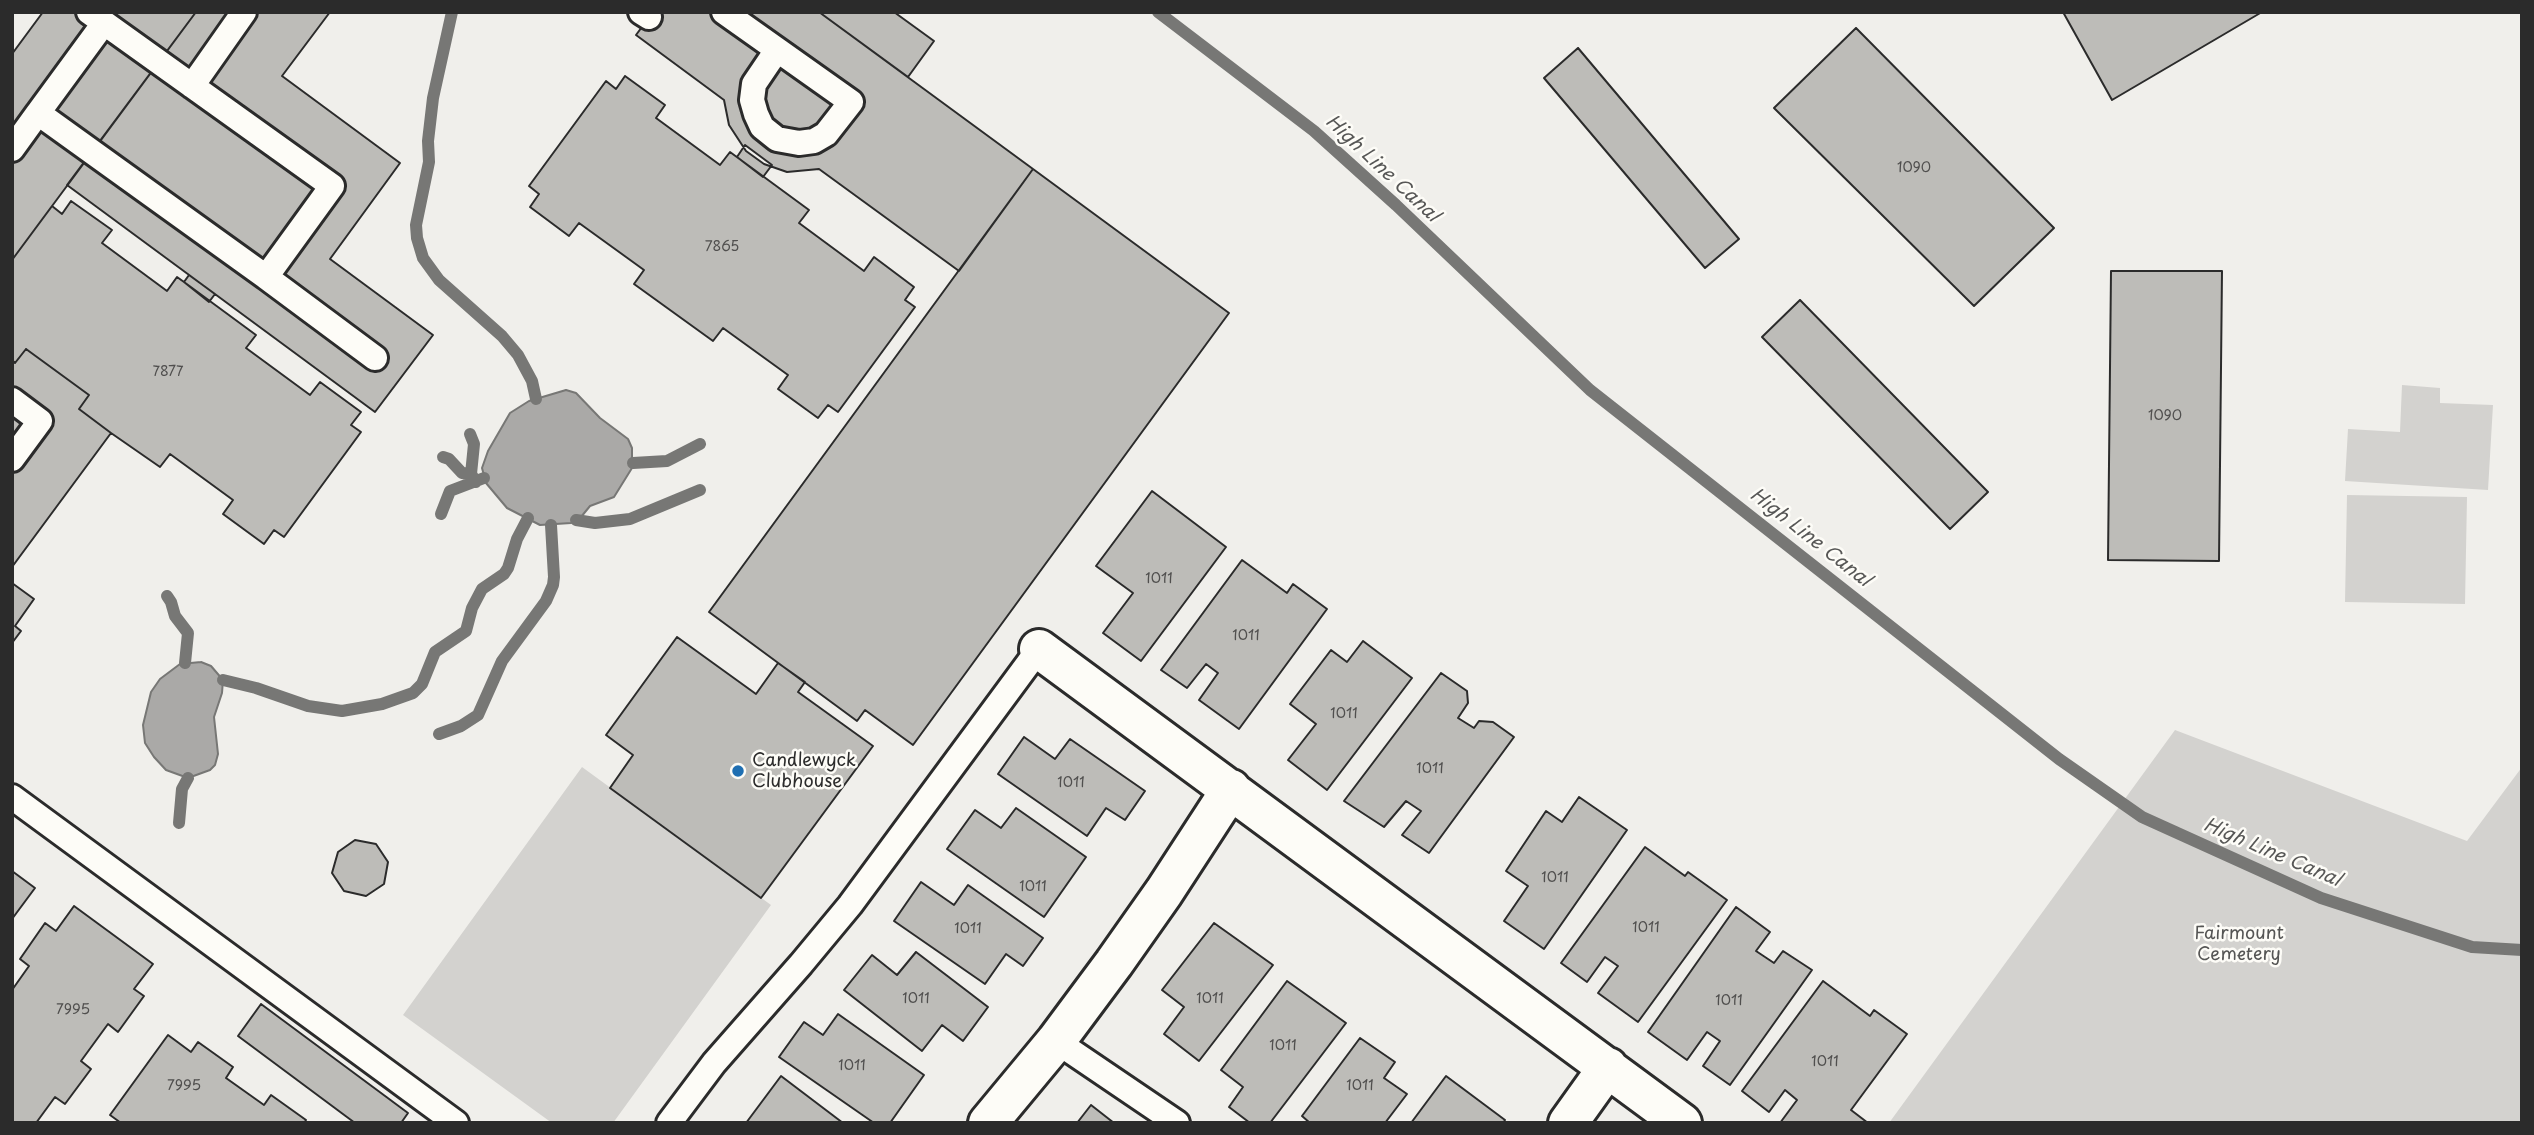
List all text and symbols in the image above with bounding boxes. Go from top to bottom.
water label: High Line Canal [1321,111,1443,227]
house number: 1090 [1897,160,1931,176]
house number: 7865 [705,239,739,255]
house number: 7877 [153,364,183,380]
house number: 1090 [2148,408,2182,424]
water label: High Line Canal [1745,484,1875,592]
house number: 1011 [1145,571,1173,587]
house number: 1011 [1232,628,1260,644]
house number: 1011 [1330,706,1358,722]
place label: Candlewyck Clubhouse [752,750,856,792]
house number: 1011 [1416,761,1444,777]
marker: Candlewyck Clubhouse [730,763,746,779]
house number: 1011 [1057,775,1085,791]
water label: High Line Canal [2200,814,2344,892]
house number: 1011 [1541,870,1569,886]
house number: 1011 [1019,879,1047,895]
house number: 1011 [1632,920,1660,936]
house number: 1011 [954,921,982,937]
park label: Fairmount Cemetery [2194,923,2284,965]
house number: 1011 [902,991,930,1007]
house number: 1011 [1196,991,1224,1007]
house number: 1011 [1715,993,1743,1009]
house number: 7995 [56,1002,90,1018]
house number: 1011 [1269,1038,1297,1054]
house number: 1011 [1811,1054,1839,1070]
house number: 1011 [838,1058,866,1074]
house number: 7995 [167,1078,201,1094]
house number: 1011 [1346,1078,1374,1094]

